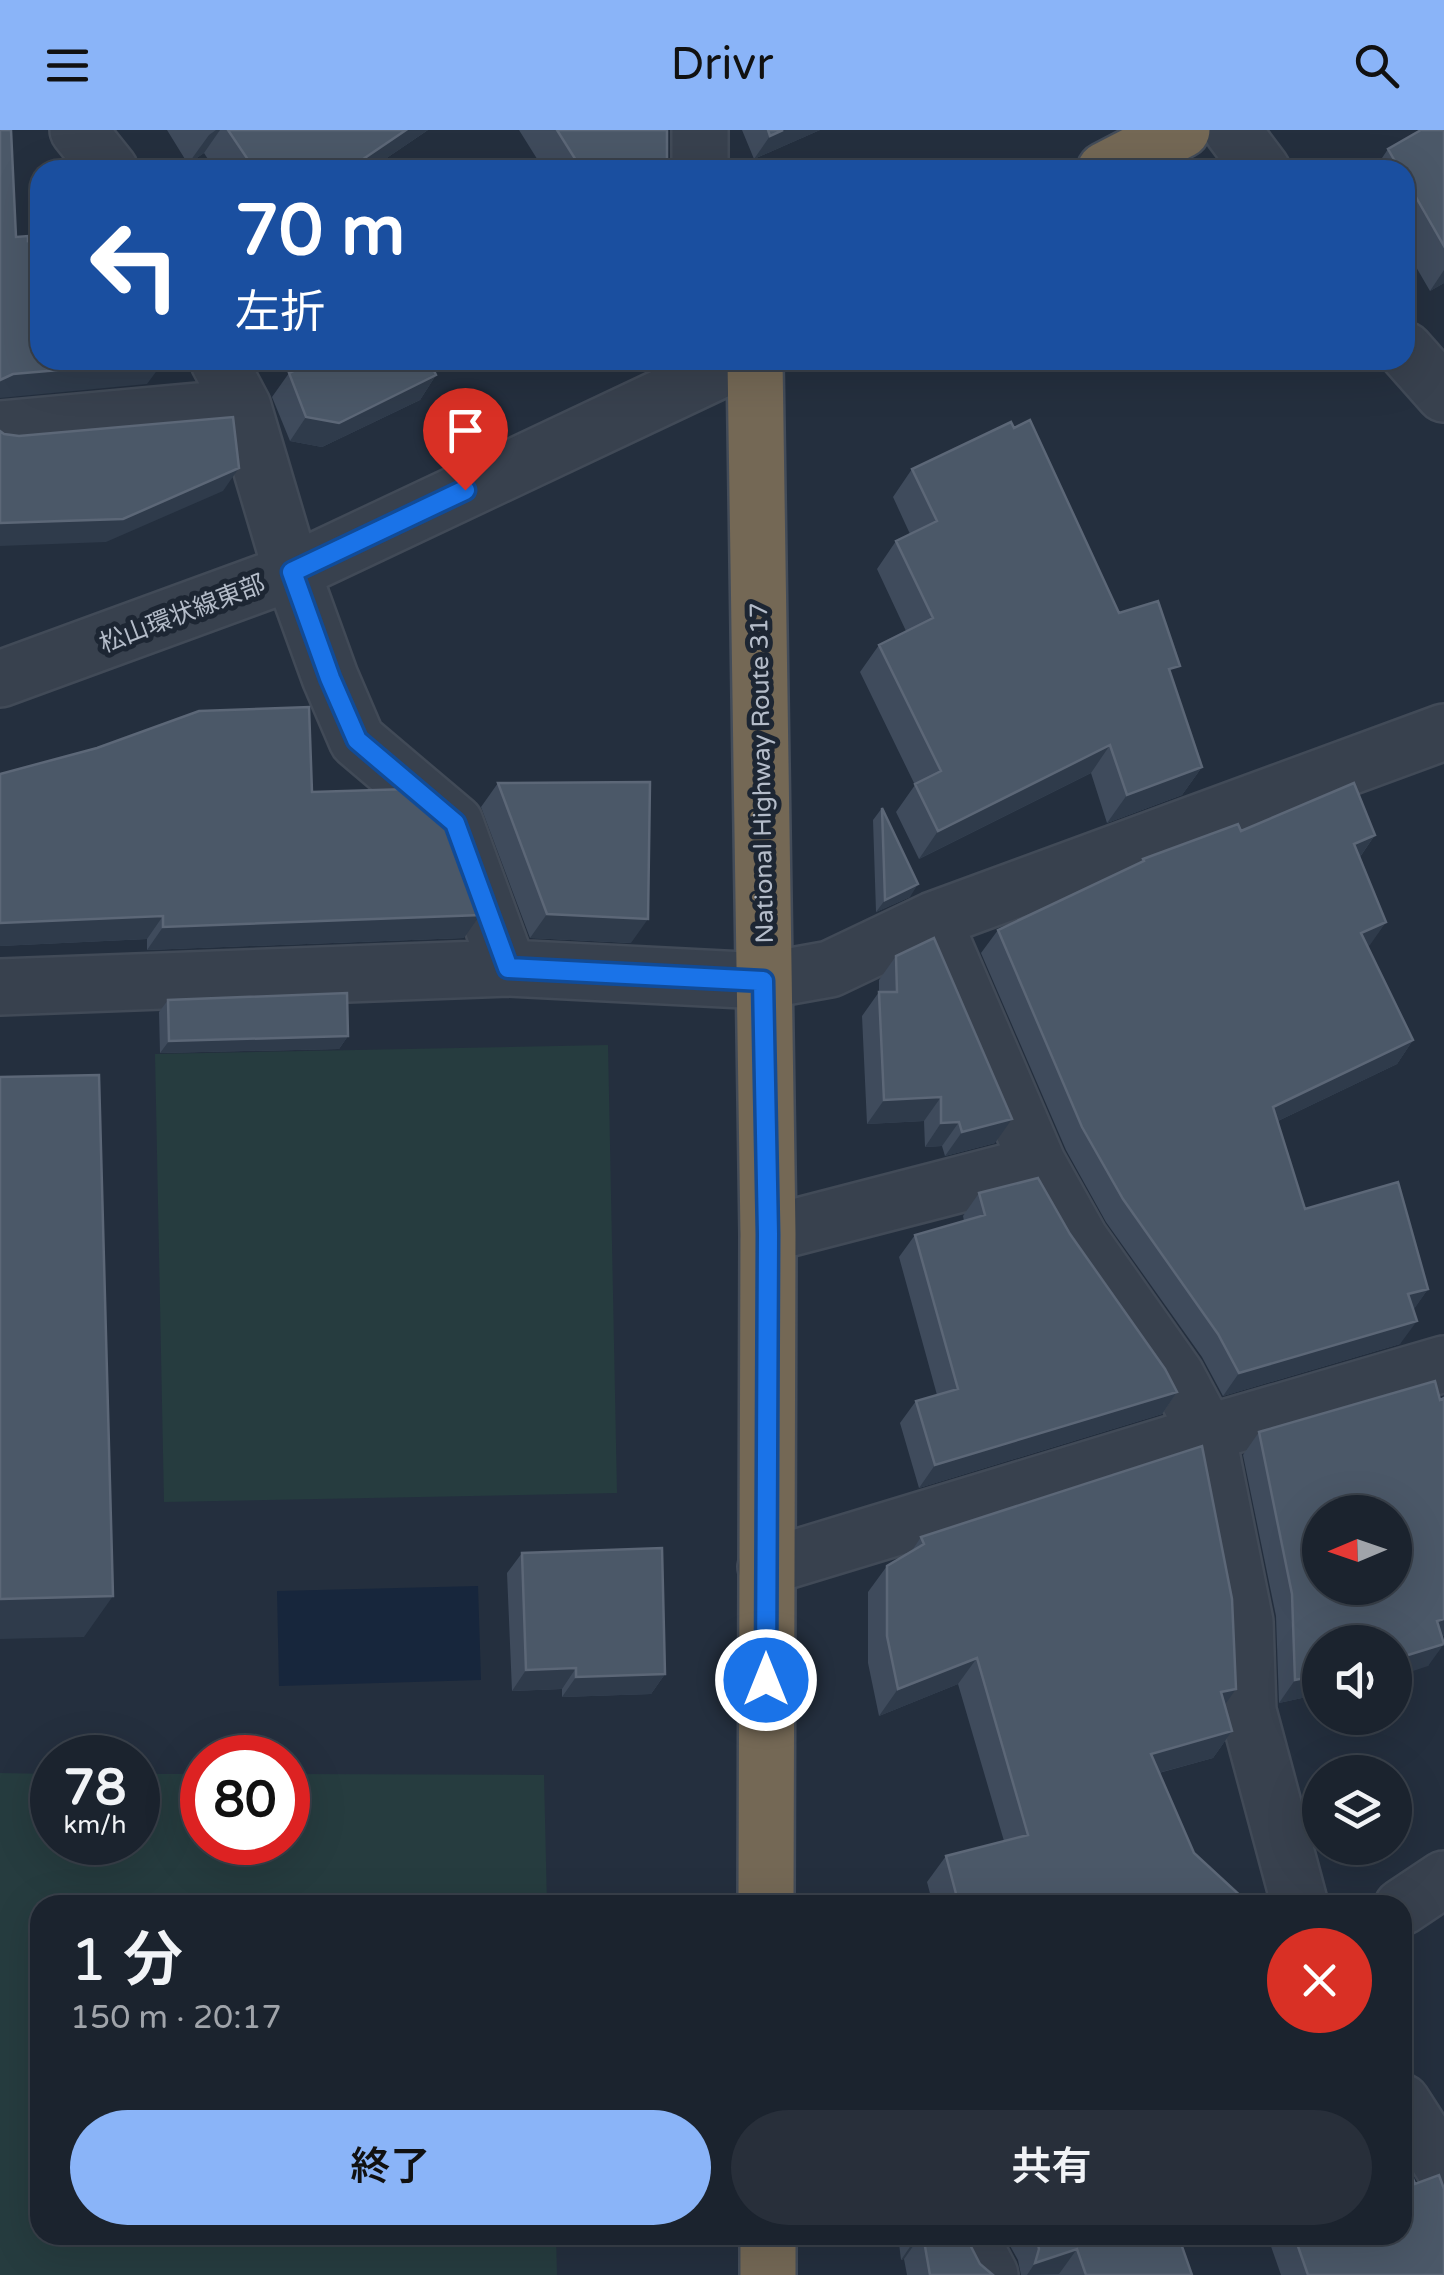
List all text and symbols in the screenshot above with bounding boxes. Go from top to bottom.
icon: menu [40,38,95,93]
text: Drivr [671,38,773,92]
icon: search [1349,38,1404,93]
text: 70 m [235,190,405,274]
icon: left [70,200,200,330]
text: 左折 [235,286,325,340]
pin [423,388,508,491]
icon: arrive [438,403,493,458]
street label: 松山環状線東部 [95,569,269,659]
street label: National Highway Route 317 [744,602,780,944]
north arrow [1302,1495,1412,1605]
map controls [1302,1495,1412,1865]
button: sound [1302,1625,1412,1735]
position arrow [714,1628,818,1732]
speed limit sign: 80 [180,1735,310,1865]
button: layers [1302,1755,1412,1865]
text: 78 [64,1758,126,1818]
text: km/h [64,1810,126,1840]
text: 1 分 [70,1925,183,1997]
button: close [1267,1928,1372,2033]
text: 150 m · 20:17 [70,1999,282,2037]
button: 終了 [70,2110,711,2225]
button: 共有 [731,2110,1372,2225]

